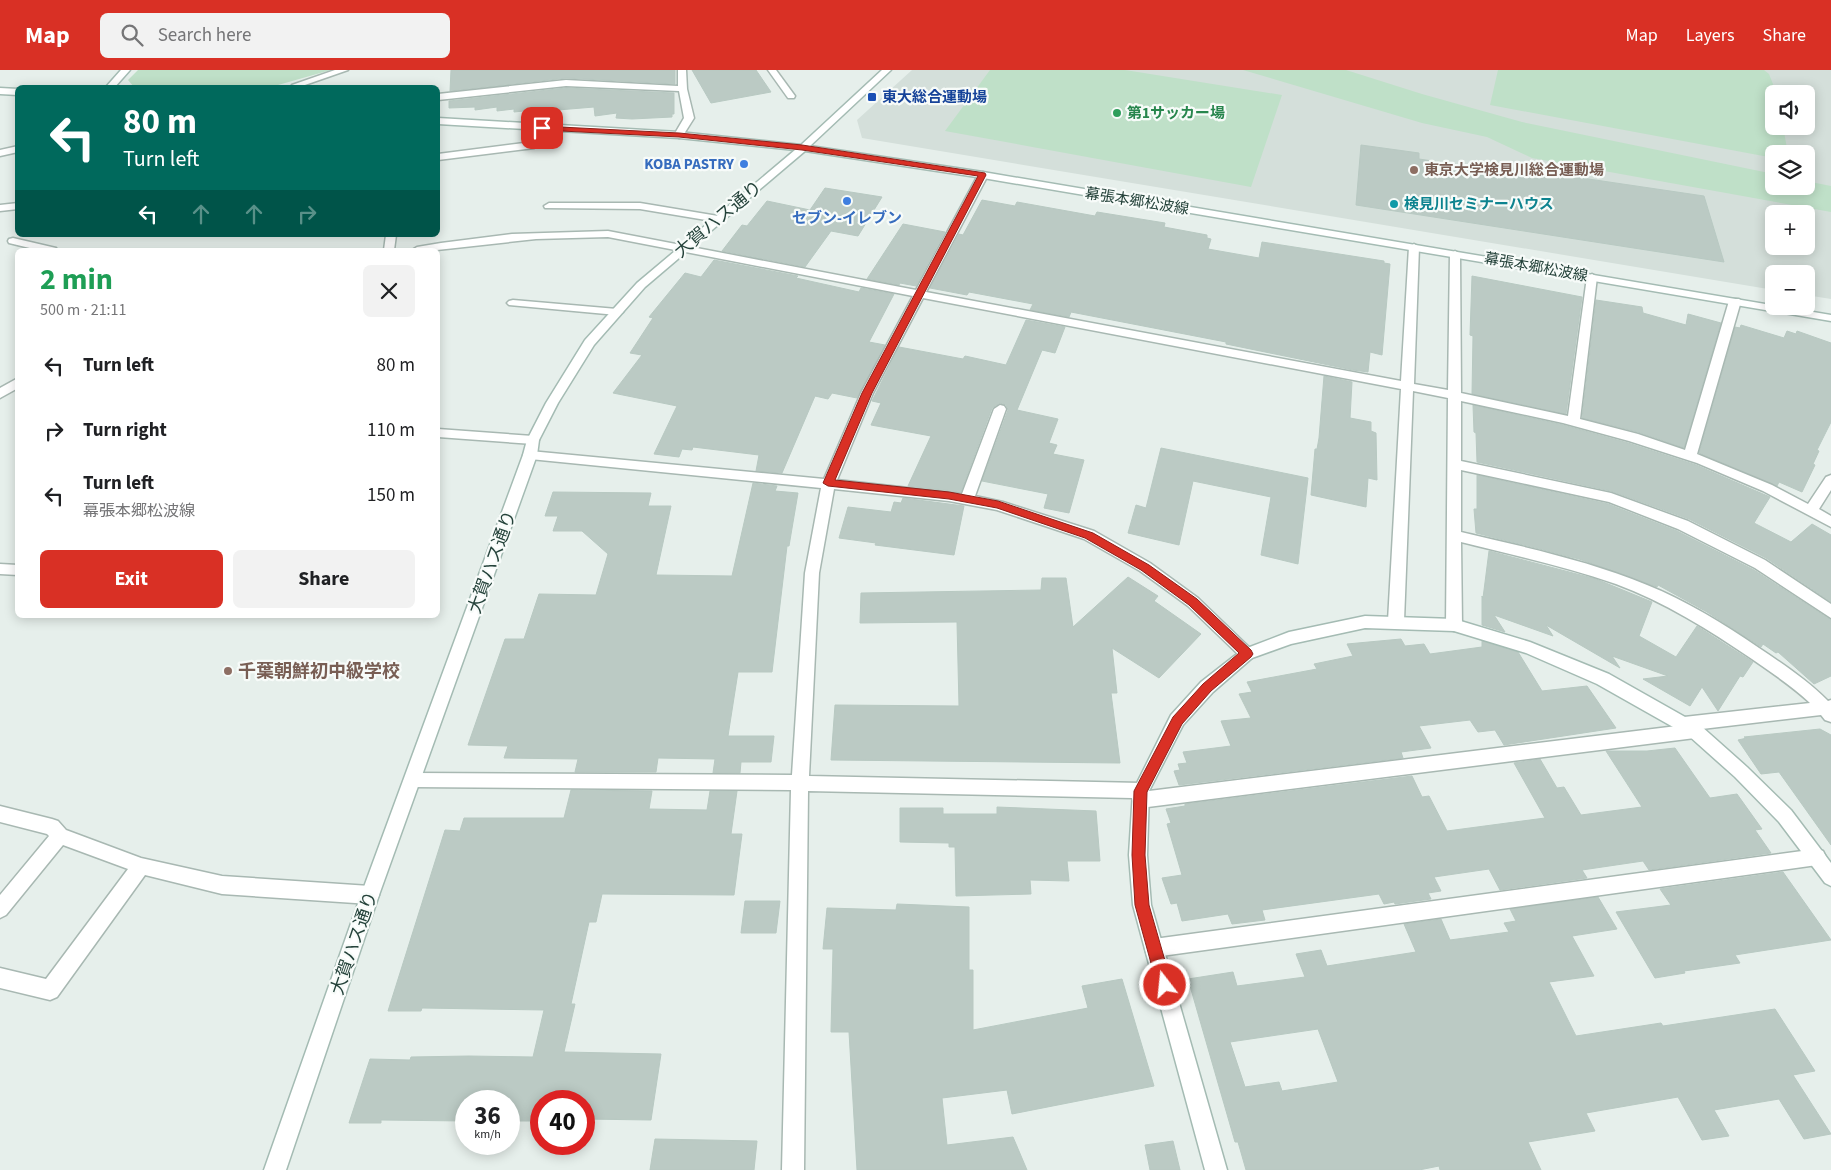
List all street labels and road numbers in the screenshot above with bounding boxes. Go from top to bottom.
street label: 大賀ハス通り [669,175,768,264]
street label: 幕張本郷松波線 [1083,183,1190,220]
street label: 幕張本郷松波線 [1482,248,1589,287]
street label: 大賀ハス通り [462,507,523,617]
street label: 大賀ハス通り [325,888,384,998]

